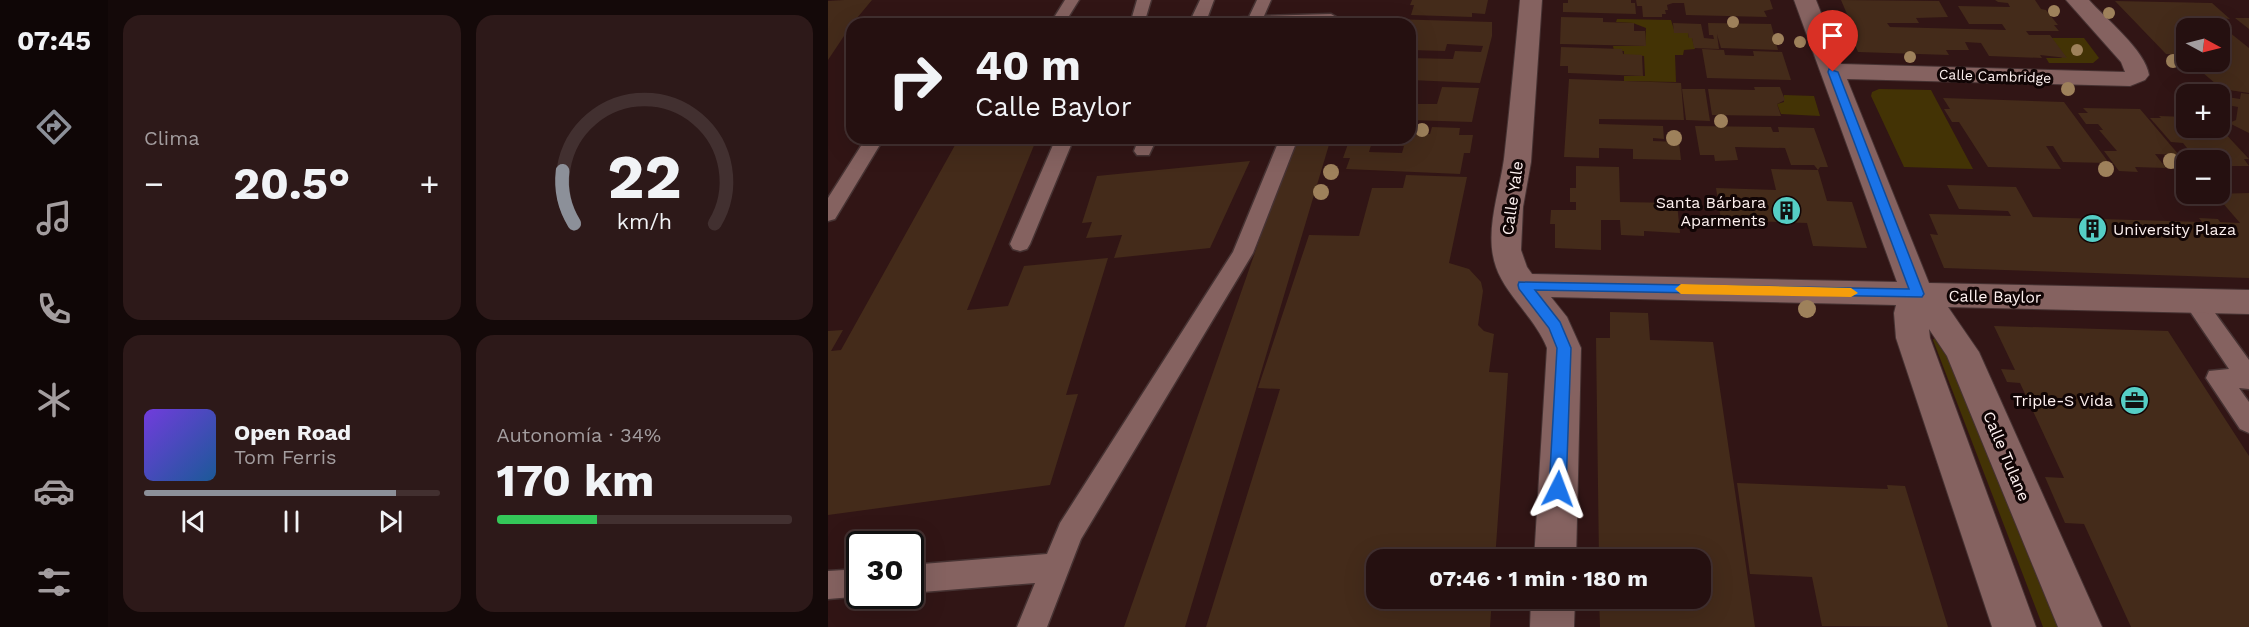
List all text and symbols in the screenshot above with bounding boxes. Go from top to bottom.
pin [1807,10,1858,72]
north arrow [2176,18,2230,72]
map controls [2176,18,2230,204]
icon: arrive [1816,19,1849,52]
text: 07:45 [17,25,91,57]
text: 40 m [975,41,1081,90]
icon: right [876,42,954,120]
street label: Calle Cambridge [1939,66,2051,86]
button: + [2176,84,2230,138]
text: Calle Baylor [975,91,1132,123]
icon: directions [33,106,75,148]
text: Clima [144,126,200,150]
text: 22 [607,140,681,213]
button: − [2176,150,2230,204]
text: 20.5° [233,157,350,210]
street label: Calle Yale [1498,160,1527,236]
text: − [144,164,164,203]
text: + [420,164,440,203]
place label: Santa Bárbara Aparments [1656,193,1766,230]
building icon: Santa Bárbara Aparments [1771,195,1803,227]
icon: music [33,197,75,239]
text: km/h [617,210,672,235]
building icon: University Plaza [2076,213,2108,245]
place label: University Plaza [2113,220,2236,239]
street label: Calle Baylor [1948,286,2042,307]
icon: phone [33,288,75,330]
icon: climate [33,379,75,421]
office icon: Triple-S Vida [2118,384,2150,416]
place label: Triple-S Vida [2013,391,2113,410]
street label: Calle Tulane [1979,408,2034,504]
text: Open Road [234,420,351,445]
text: Autonomía · 34% [497,423,661,447]
text: Tom Ferris [234,445,337,469]
text: 170 km [497,454,654,507]
position arrow [1526,457,1590,521]
icon: car [33,470,75,512]
icon: previous [177,505,210,538]
icon: pause [275,505,308,538]
icon: next [374,505,407,538]
speed limit sign: 30 [846,531,924,609]
icon: filters [33,561,75,603]
text: 07:46 · 1 min · 180 m [1429,566,1648,591]

